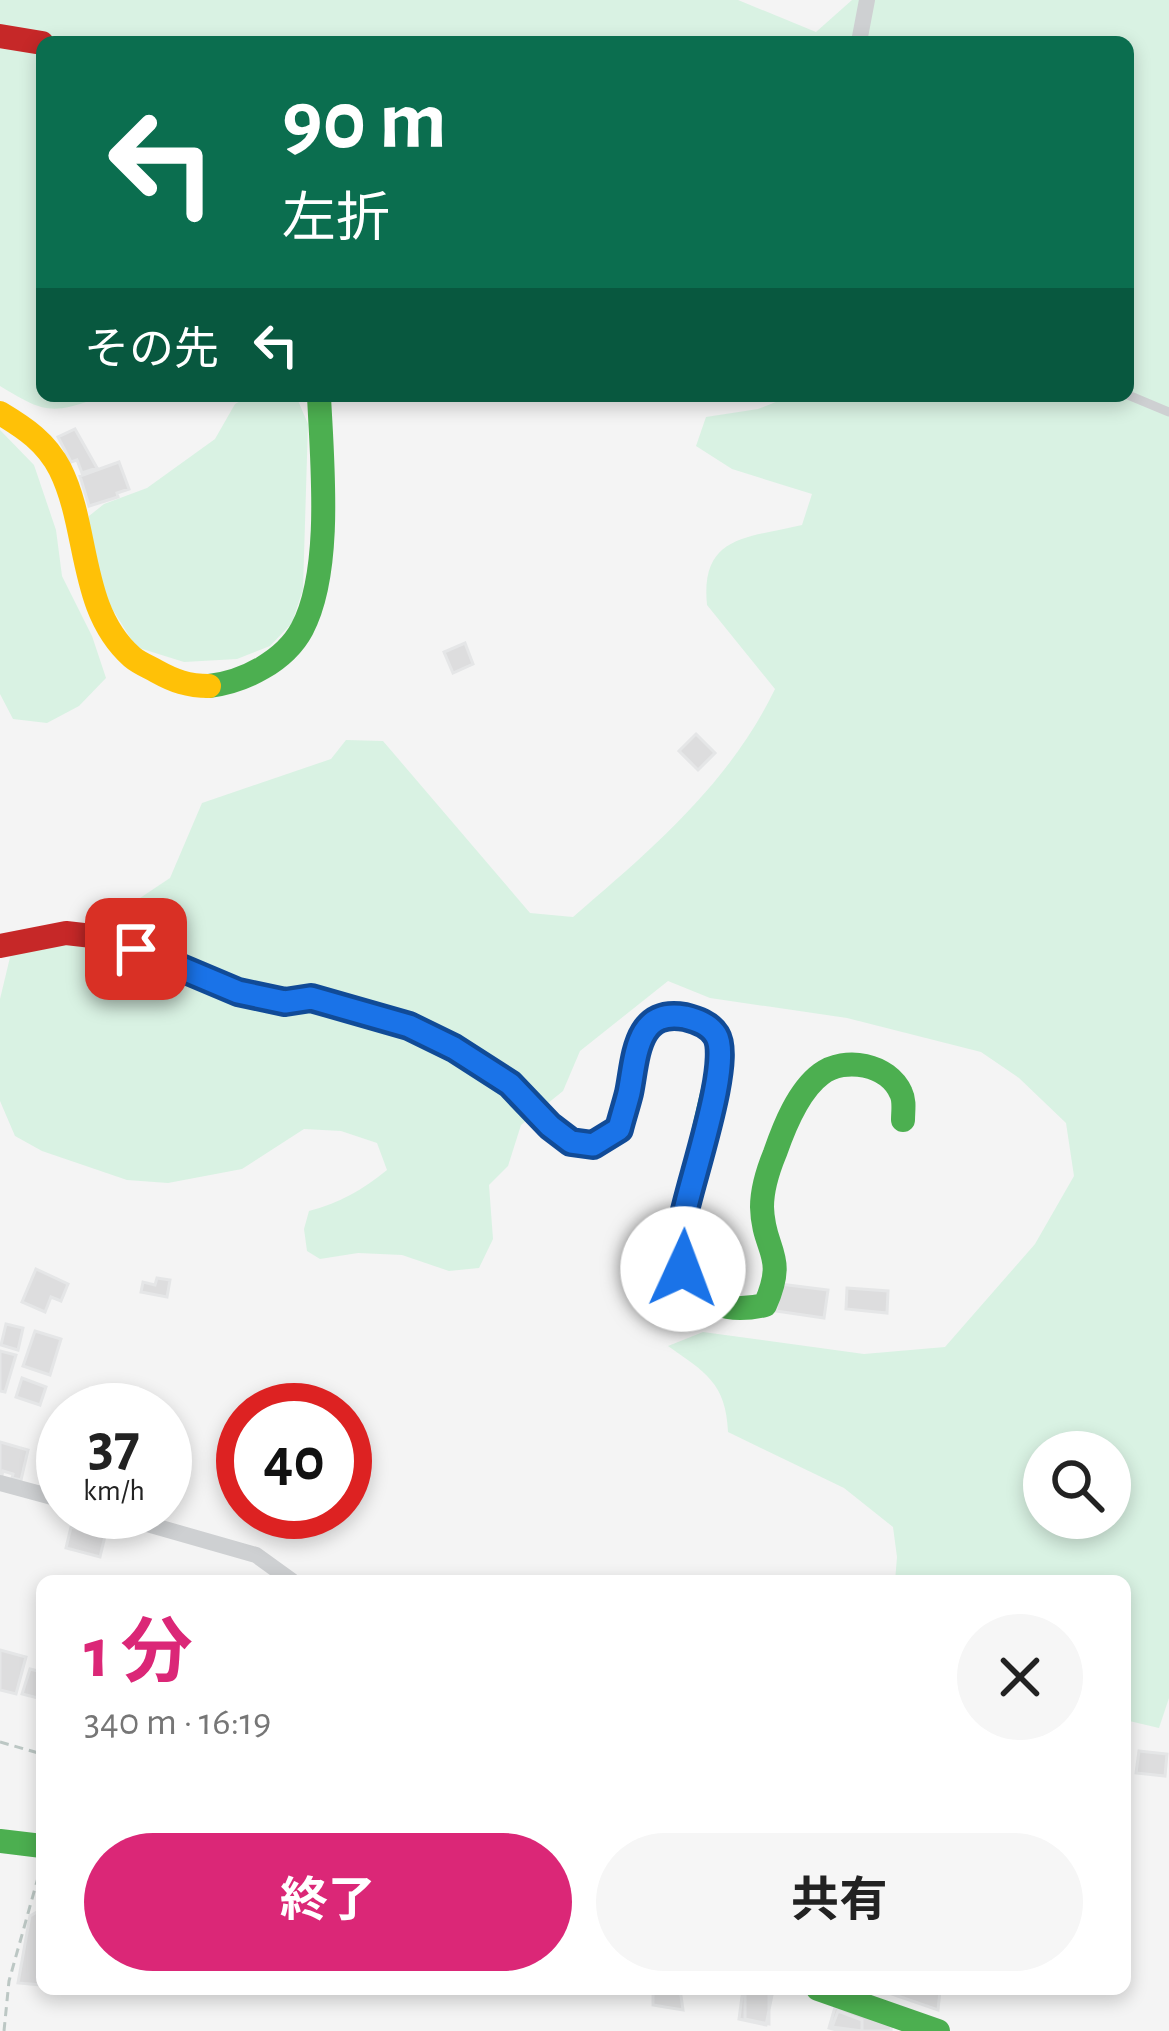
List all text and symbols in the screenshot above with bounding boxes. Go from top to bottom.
text: 90 m [282,80,447,164]
icon: left [84,84,240,240]
text: 左折 [282,193,390,247]
icon: left [243,312,309,378]
text: その先 [84,328,219,373]
pin [85,898,187,1000]
icon: arrive [103,916,169,982]
position arrow [620,1206,746,1332]
speed limit sign: 40 [216,1383,372,1539]
text: 37 [88,1416,140,1476]
map controls [1023,1431,1131,1539]
button: search [1023,1431,1131,1539]
text: km/h [83,1476,145,1506]
button: close [957,1614,1083,1740]
text: 1 分 [84,1618,193,1690]
text: 340 m · 16:19 [84,1703,271,1742]
button: 終了 [84,1833,572,1971]
button: 共有 [596,1833,1083,1971]

